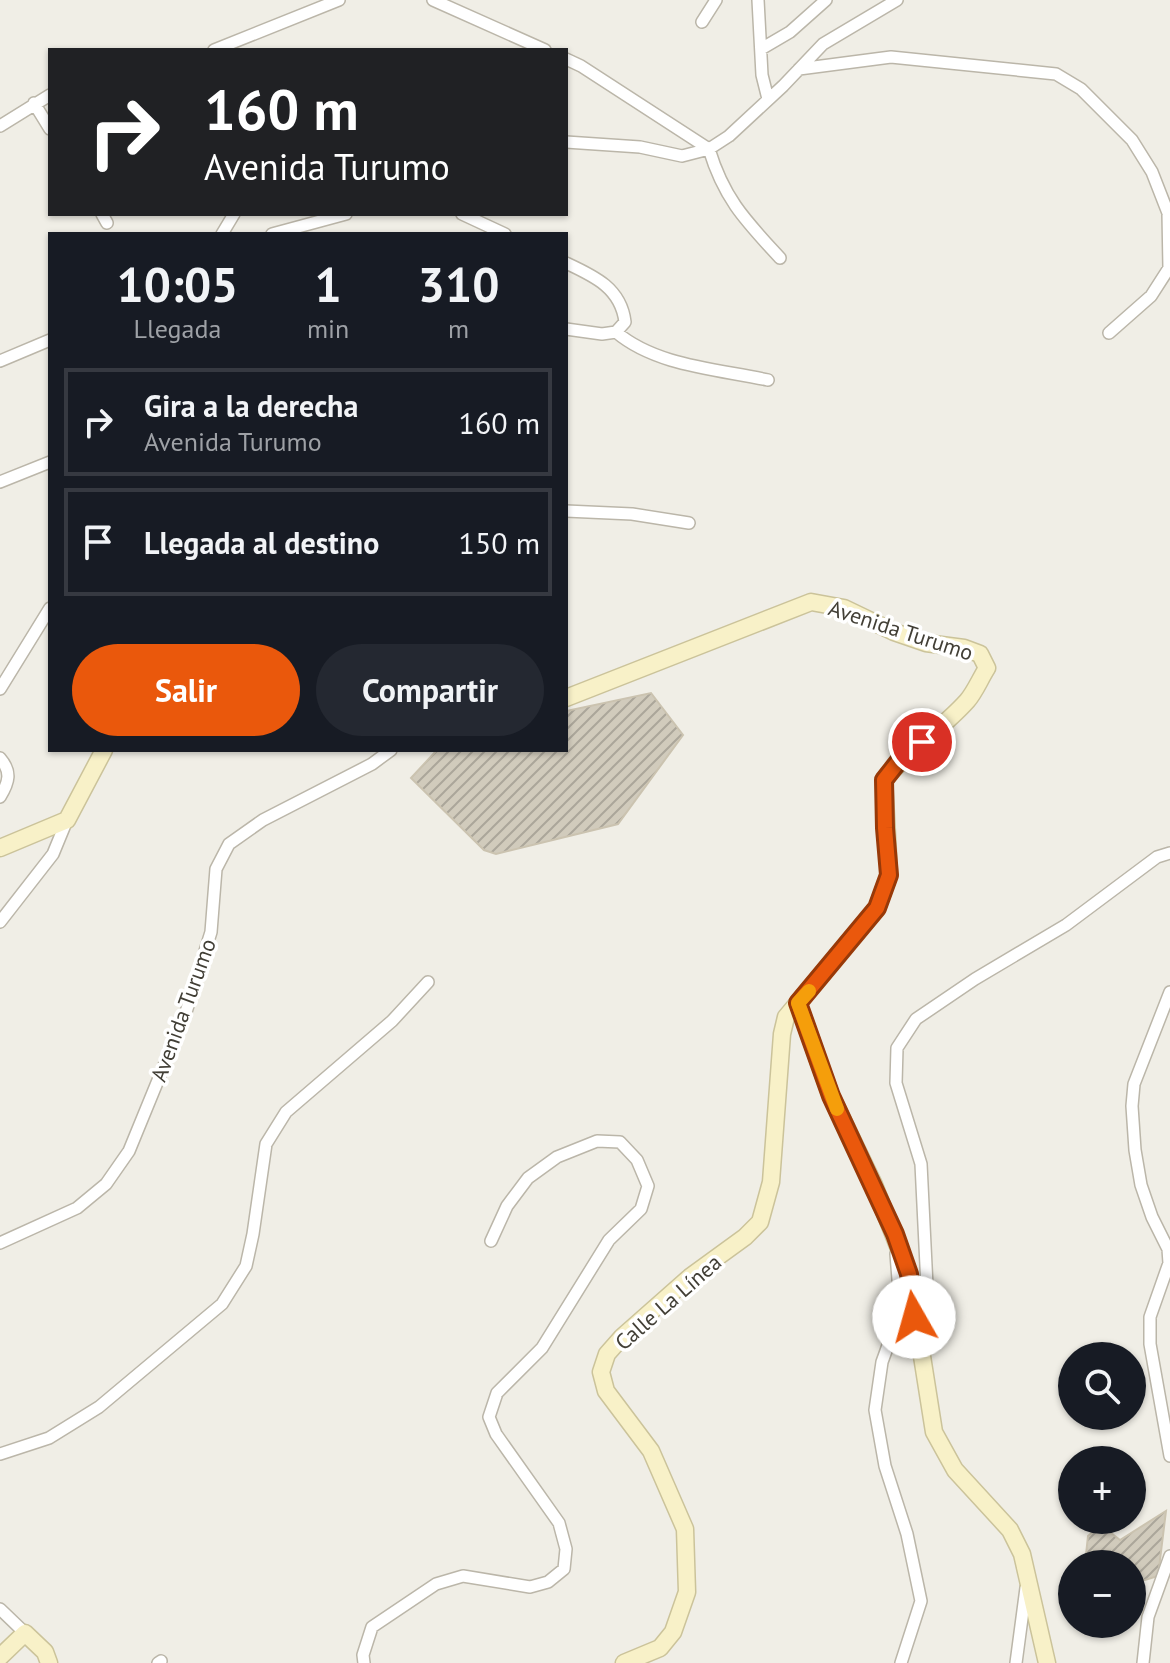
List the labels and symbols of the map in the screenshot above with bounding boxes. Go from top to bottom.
street label: Avenida Turumo [825,593,977,667]
pin [888,708,956,776]
street label: Avenida Turumo [144,935,222,1085]
street label: Calle La Línea [609,1248,727,1356]
position arrow [872,1275,956,1359]

